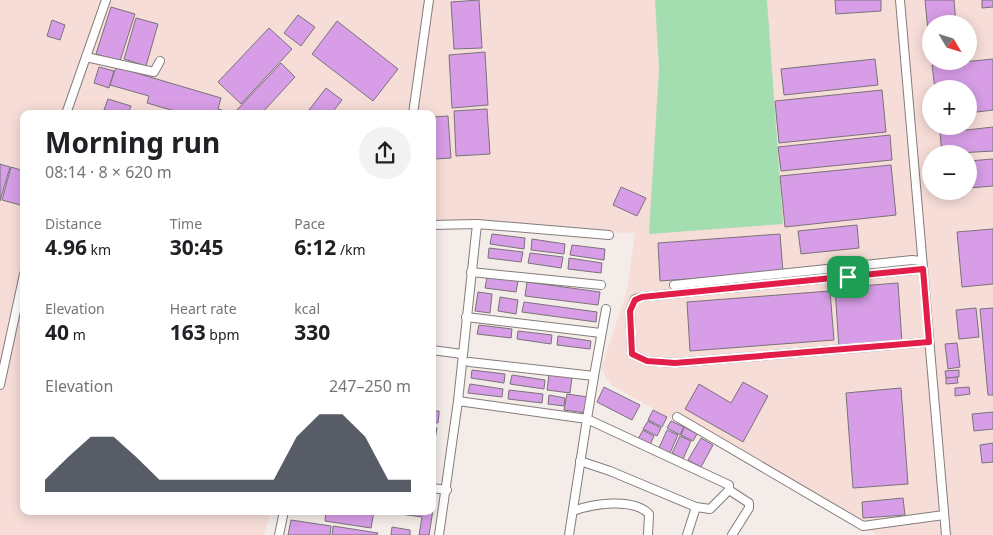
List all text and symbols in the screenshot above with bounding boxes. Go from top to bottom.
north arrow [922,15,978,70]
map controls [922,15,977,200]
button: + [922,80,977,135]
text: Morning run [45,123,220,161]
button: share [359,127,411,179]
button: − [922,145,977,200]
text: 08:14 · 8 × 620 m [45,161,172,183]
text: Distance [45,214,102,233]
text: Time [170,214,202,233]
text: Pace [294,214,325,233]
text: 4.96 [45,233,87,261]
text: 30:45 [170,233,224,261]
text: 6:12 [294,233,336,261]
text: km [87,240,111,259]
text: /km [336,240,366,259]
pin [827,256,869,298]
icon: arrive [834,263,862,291]
text: Elevation [45,299,105,318]
text: Heart rate [170,299,237,318]
text: kcal [294,299,320,318]
text: 40 [45,318,69,346]
text: 163 [170,318,206,346]
text: 330 [294,318,330,346]
text: m [69,325,86,344]
text: bpm [206,325,240,344]
text: Elevation [45,375,113,397]
text: 247–250 m [329,375,411,397]

